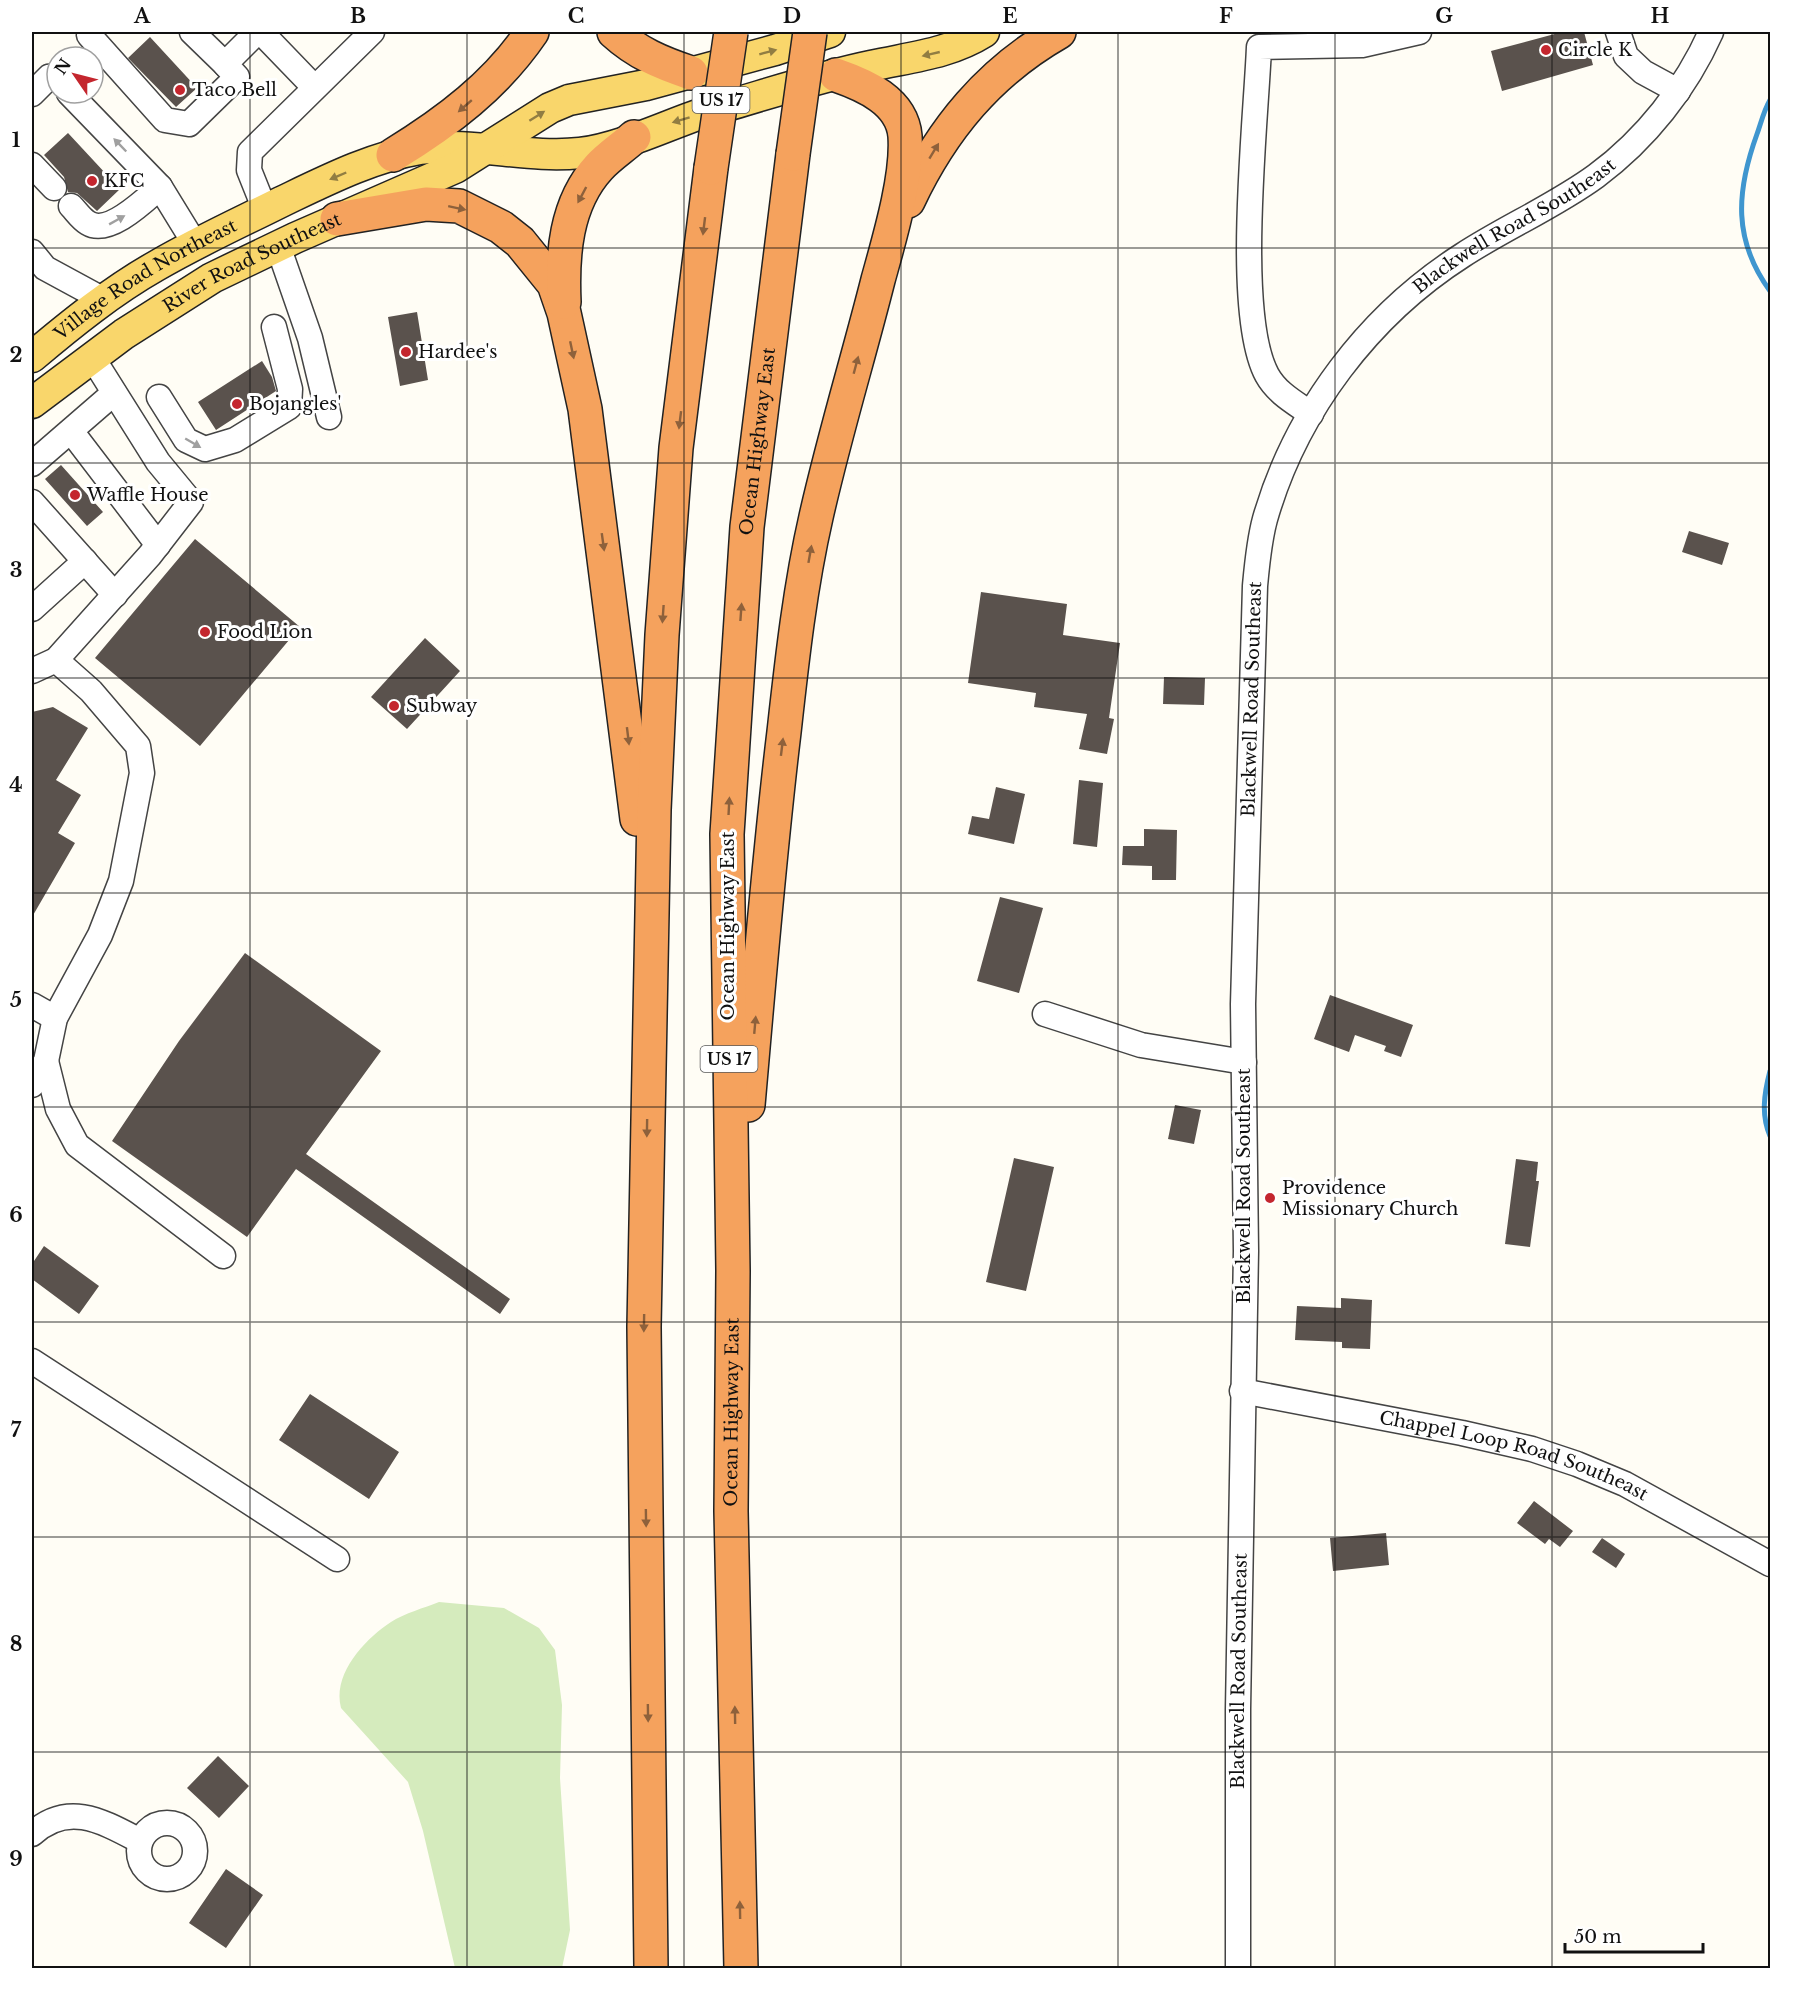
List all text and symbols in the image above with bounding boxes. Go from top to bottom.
text: A [133,4,151,28]
text: B [350,4,366,28]
text: C [568,4,584,28]
text: D [783,4,801,28]
text: E [1002,4,1018,28]
text: F [1219,4,1233,28]
text: G [1435,4,1453,28]
text: H [1651,4,1670,28]
place label: Circle K [1558,39,1633,61]
marker: Circle K [1539,43,1553,57]
north arrow [45,45,105,105]
one-way arrow [759,47,777,56]
one-way arrow [921,50,940,59]
text: N [50,54,75,78]
place label: Taco Bell [192,79,277,101]
marker: Taco Bell [173,83,187,97]
road number: US 17 [692,87,750,113]
one-way arrow [458,99,473,112]
one-way arrow [529,111,545,122]
one-way arrow [672,116,690,125]
text: 1 [12,128,21,152]
one-way arrow [113,138,127,152]
one-way arrow [929,143,940,159]
street label: Blackwell Road Southeast [1408,154,1620,298]
place label: KFC [104,170,145,192]
one-way arrow [329,172,347,181]
marker: KFC [85,174,99,188]
one-way arrow [577,186,587,204]
one-way arrow [448,204,467,213]
street label: River Road Southeast [159,208,345,317]
street label: Village Road Northeast [49,214,241,346]
one-way arrow [109,215,126,225]
one-way arrow [699,217,708,236]
place label: Hardee's [418,341,497,363]
one-way arrow [568,341,577,360]
text: 2 [9,343,23,367]
marker: Hardee's [399,345,413,359]
street label: Ocean Highway East [735,346,780,537]
one-way arrow [852,355,861,373]
place label: Bojangles' [249,393,341,415]
marker: Bojangles' [230,397,244,411]
one-way arrow [675,410,684,429]
one-way arrow [185,438,202,448]
place label: Waffle House [86,484,208,506]
marker: Waffle House [68,488,82,502]
one-way arrow [598,533,608,552]
one-way arrow [805,544,814,563]
text: 3 [10,558,22,582]
street label: Blackwell Road Southeast [1237,580,1266,817]
one-way arrow [736,602,746,621]
one-way arrow [659,605,668,624]
place label: Food Lion [217,621,313,643]
marker: Food Lion [198,625,212,639]
place label: Subway [406,695,478,717]
marker: Subway [387,699,401,713]
one-way arrow [623,726,633,745]
one-way arrow [777,737,787,756]
text: 4 [9,773,23,797]
one-way arrow [724,797,734,816]
street label: Ocean Highway East [717,831,739,1021]
text: 5 [10,988,22,1012]
one-way arrow [750,1015,760,1034]
road number: US 17 [700,1046,758,1072]
street label: Blackwell Road Southeast [1233,1068,1255,1304]
one-way arrow [642,1118,652,1137]
place label: Providence Missionary Church [1282,1177,1458,1220]
marker: Providence Missionary Church [1263,1191,1277,1205]
text: 6 [9,1203,23,1227]
one-way arrow [639,1313,649,1332]
street label: Ocean Highway East [720,1317,744,1507]
street label: Chappel Loop Road Southeast [1378,1406,1652,1506]
text: 7 [11,1418,22,1442]
one-way arrow [641,1508,651,1527]
street label: Blackwell Road Southeast [1227,1553,1252,1789]
text: 8 [10,1632,22,1656]
one-way arrow [643,1703,653,1722]
one-way arrow [731,1706,740,1725]
text: 9 [9,1847,23,1871]
one-way arrow [735,1901,745,1920]
scale bar [1565,1916,1703,1954]
text: 50 m [1574,1926,1622,1948]

